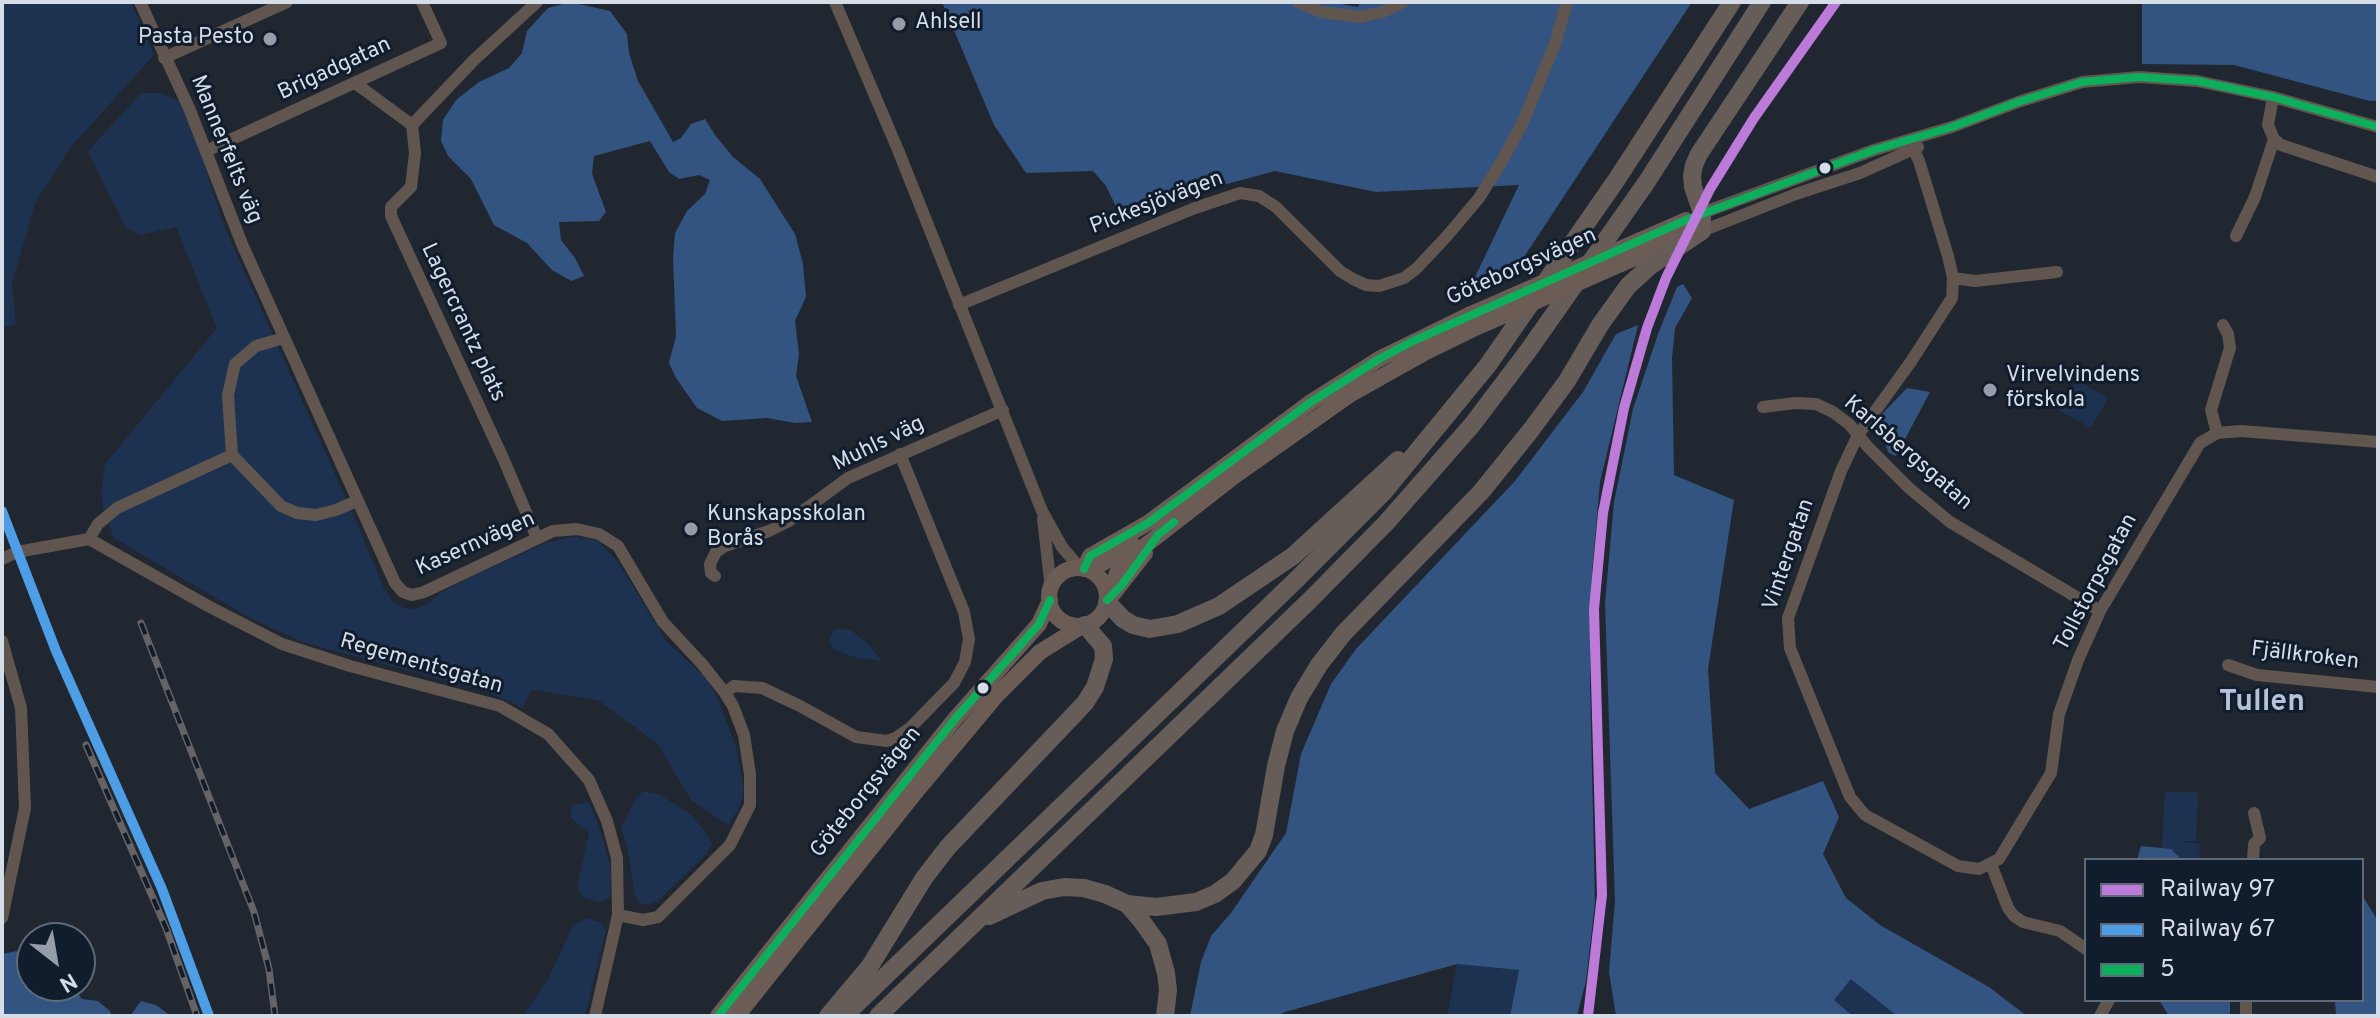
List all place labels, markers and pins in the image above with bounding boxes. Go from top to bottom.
place label: Ahlsell [915,11,982,37]
marker: Ahlsell [890,15,908,33]
place label: Pasta Pesto [138,26,254,52]
marker: Pasta Pesto [261,30,279,48]
unlabelled marker [1817,160,1833,176]
place label: Virvelvindens förskola [2006,364,2140,416]
marker: Virvelvindens förskola [1981,381,1999,399]
place label: Kunskapsskolan Borås [707,503,866,554]
marker: Kunskapsskolan Borås [682,520,700,538]
unlabelled marker [975,680,991,696]

